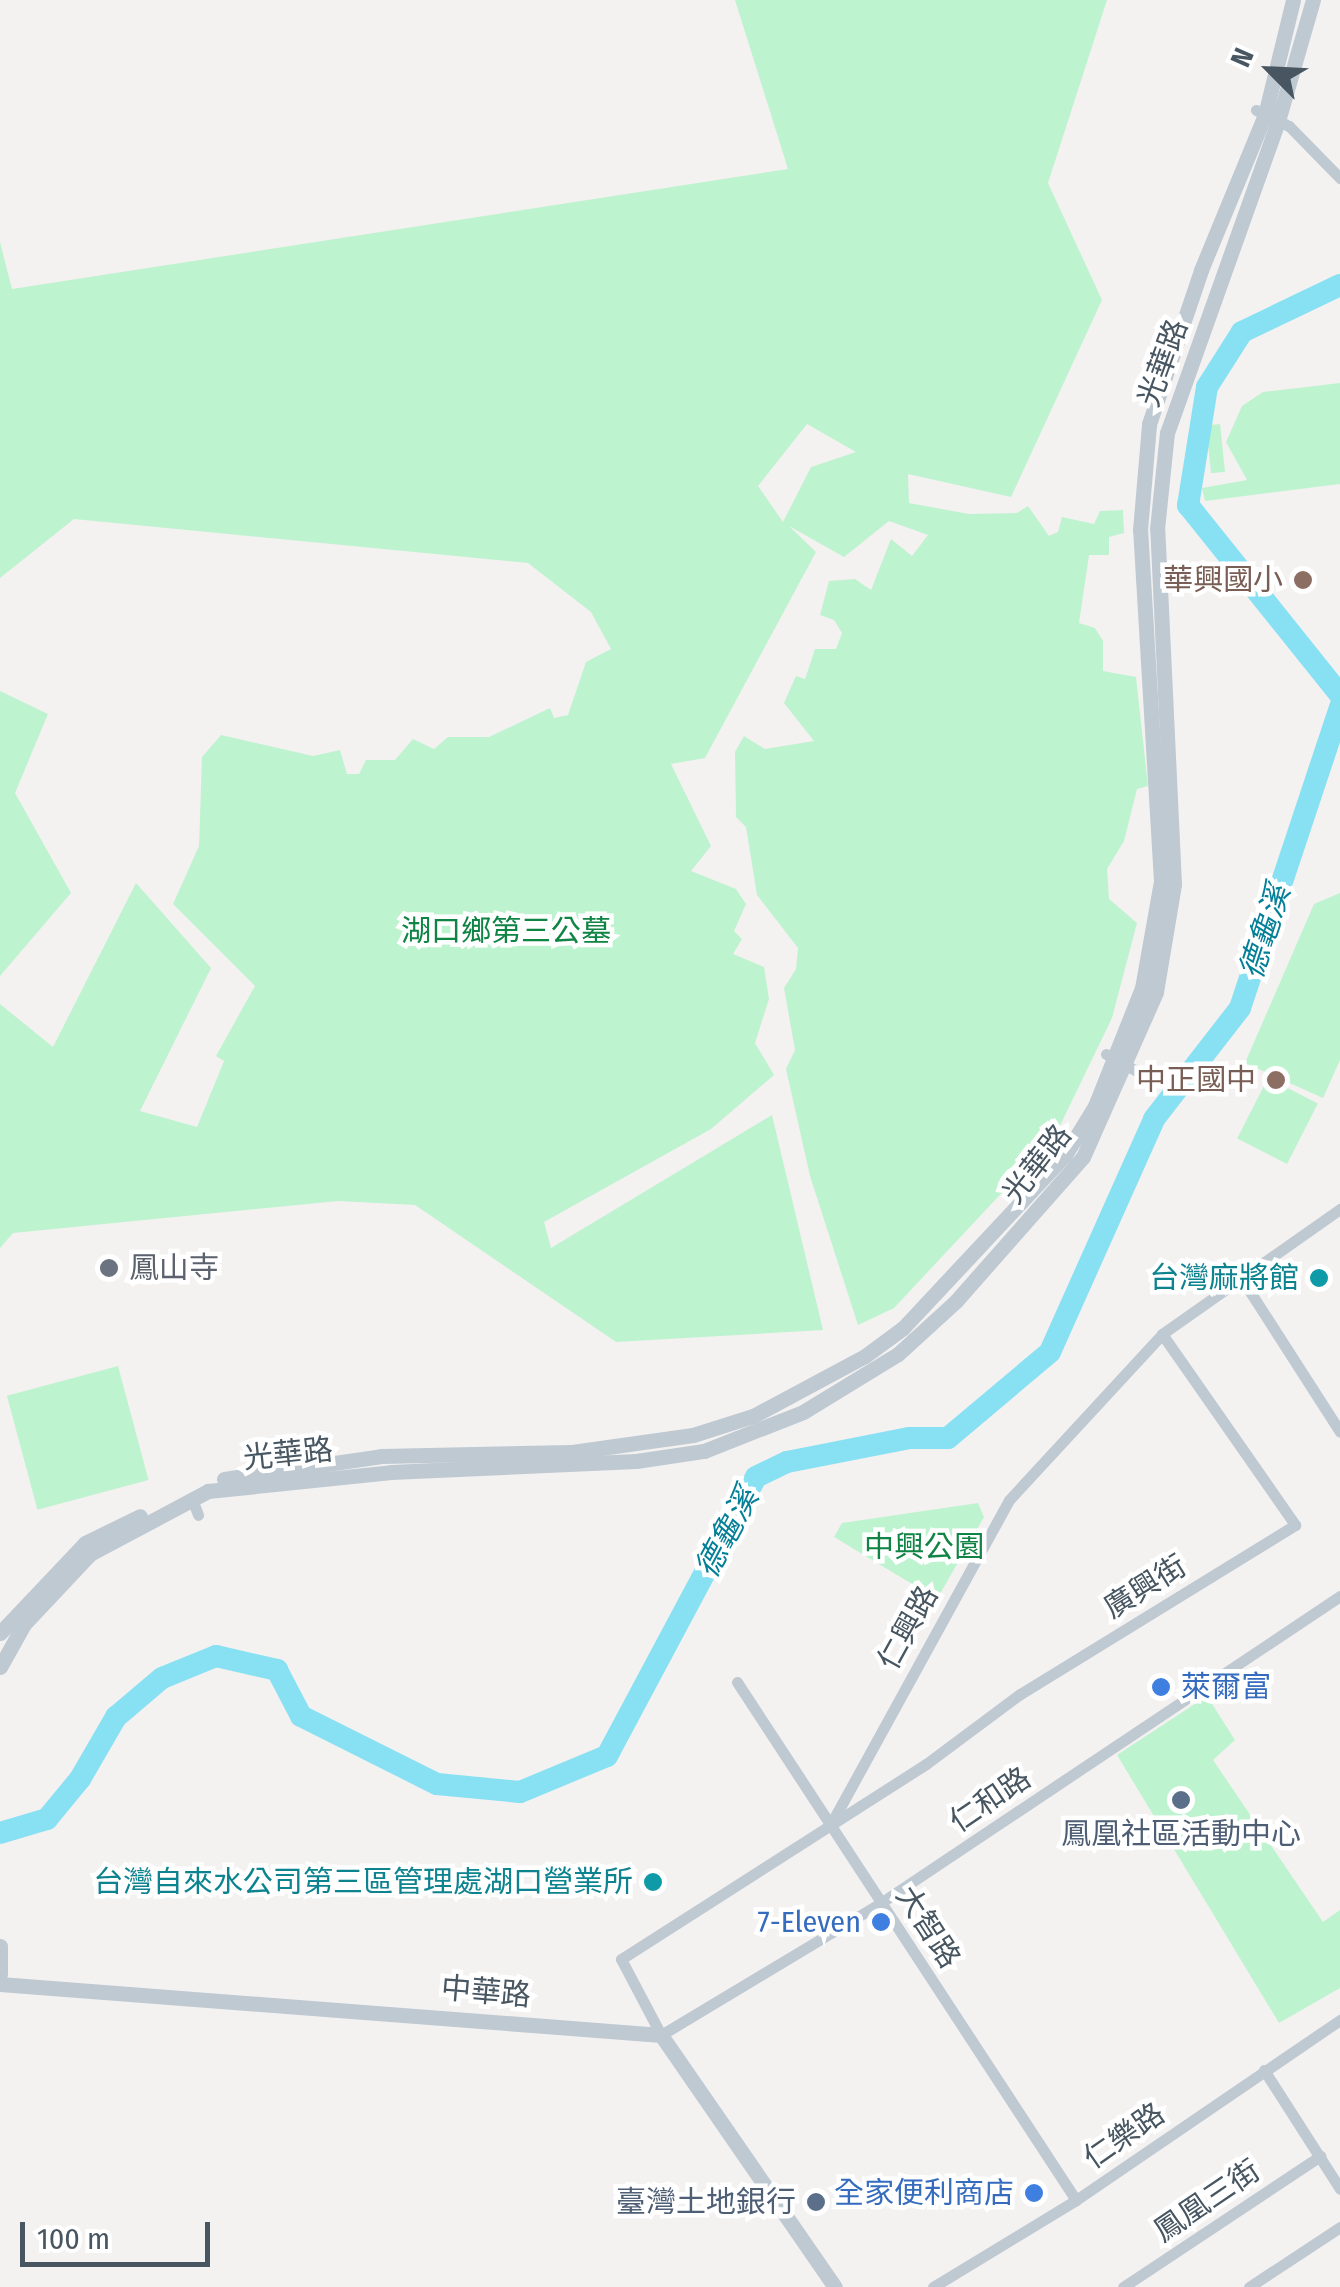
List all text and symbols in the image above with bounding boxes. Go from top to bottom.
north arrow [1220,20,1320,120]
text: N [1224,43,1261,72]
street label: 光華路 [1131,315,1195,411]
place label: 華興國小 [1163,562,1283,598]
marker: 華興國小 [1292,569,1314,591]
water label: 德龜溪 [1232,880,1298,984]
park label: 湖口鄉第三公墓 [401,913,611,949]
place label: 中正國中 [1136,1062,1256,1098]
marker: 中正國中 [1265,1069,1287,1091]
street label: 光華路 [995,1117,1079,1211]
place label: 鳳山寺 [129,1250,219,1286]
marker: 鳳山寺 [98,1257,120,1279]
place label: 台灣麻將館 [1149,1260,1299,1296]
marker: 台灣麻將館 [1308,1267,1330,1289]
street label: 光華路 [241,1431,335,1477]
water label: 德龜溪 [688,1482,766,1584]
park label: 中興公園 [864,1529,984,1565]
street label: 廣興街 [1097,1548,1193,1626]
street label: 仁興路 [870,1580,946,1676]
place label: 萊爾富 [1181,1669,1271,1705]
marker: 萊爾富 [1150,1676,1172,1698]
street label: 仁和路 [943,1760,1037,1840]
marker: 鳳凰社區活動中心 [1170,1789,1192,1811]
place label: 鳳凰社區活動中心 [1061,1816,1301,1852]
place label: 台灣自來水公司第三區管理處湖口營業所 [93,1864,633,1900]
marker: 台灣自來水公司第三區管理處湖口營業所 [642,1871,664,1893]
street label: 大智路 [888,1879,968,1975]
place label: 7-Eleven [758,1904,861,1940]
marker: 7-Eleven [870,1911,892,1933]
street label: 中華路 [440,1970,532,2014]
street label: 仁樂路 [1077,2095,1171,2177]
street label: 鳳凰三街 [1147,2153,1267,2249]
place label: 全家便利商店 [834,2175,1014,2211]
marker: 全家便利商店 [1023,2182,1045,2204]
place label: 臺灣土地銀行 [616,2184,796,2220]
marker: 臺灣土地銀行 [805,2191,827,2213]
scale bar [25,2202,215,2264]
text: 100 m [37,2221,110,2257]

